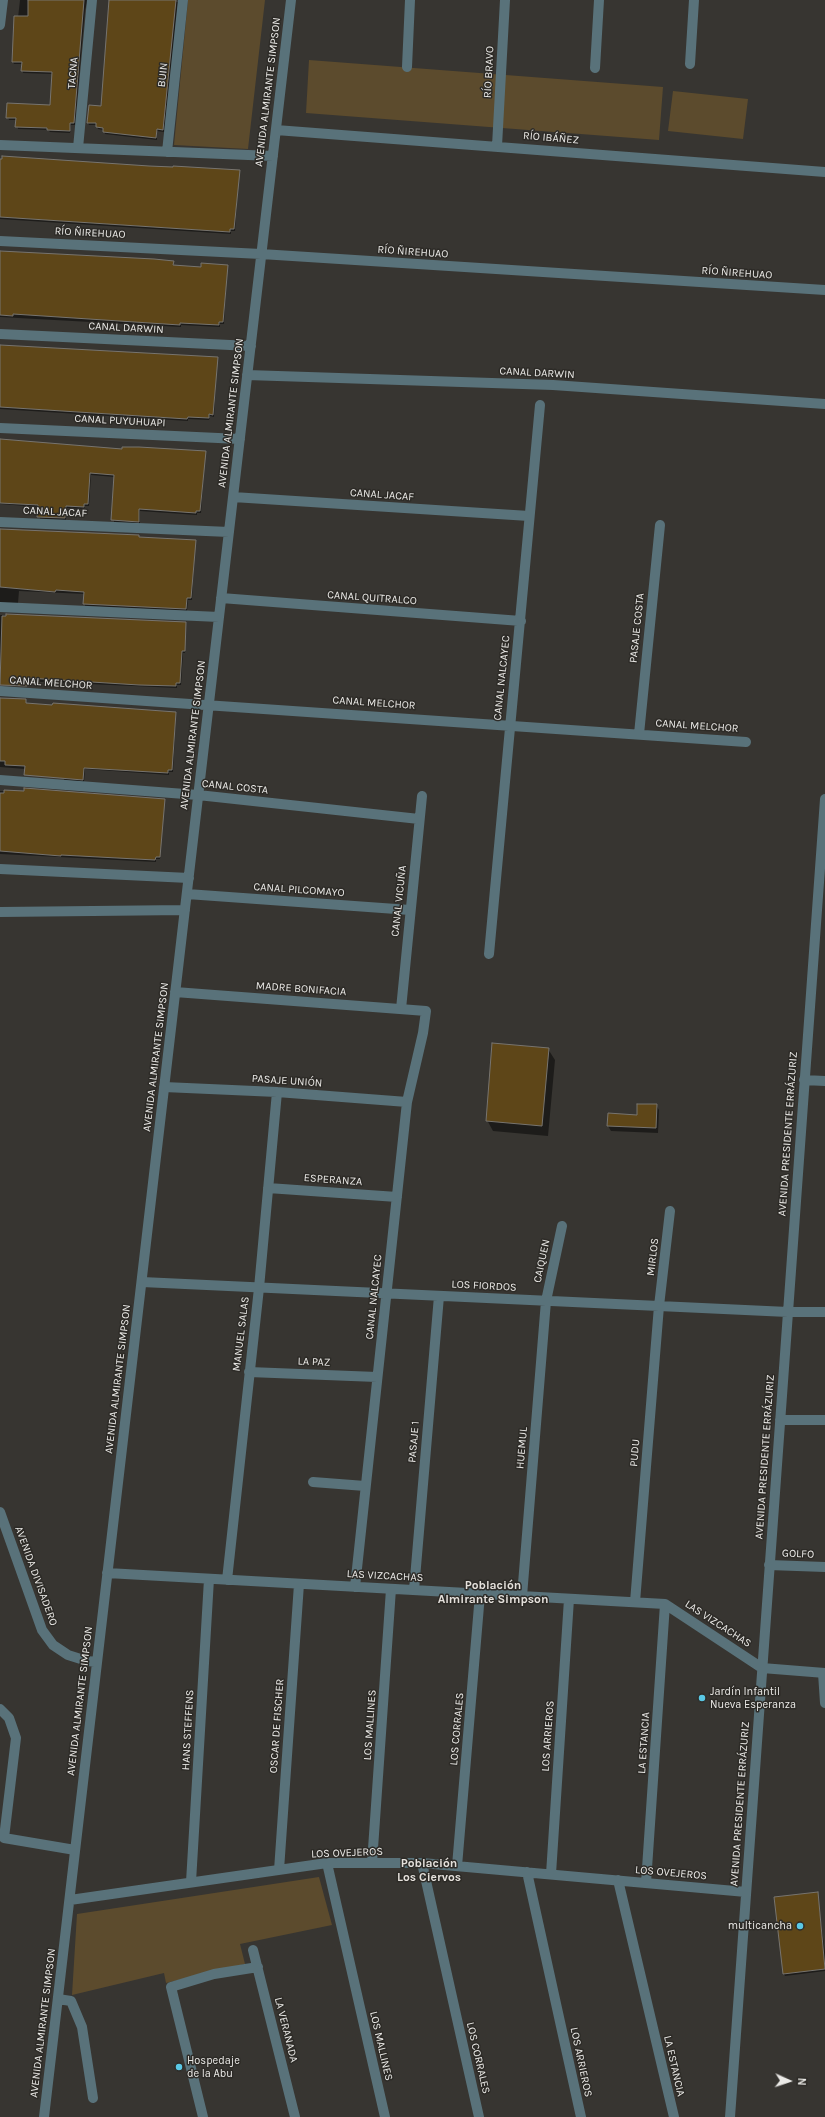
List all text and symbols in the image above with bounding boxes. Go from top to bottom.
street label: AVENIDA ALMIRANTE SIMPSON [252,17,284,167]
street label: RÍO BRAVO [481,46,497,98]
street label: TACNA [65,57,81,89]
street label: BUIN [155,62,171,88]
street label: RÍO IBÁÑEZ [523,129,579,147]
street label: RÍO ÑIREHUAO [54,225,126,241]
street label: RÍO ÑIREHUAO [377,243,449,261]
street label: RÍO ÑIREHUAO [701,264,773,282]
street label: CANAL DARWIN [88,319,164,337]
street label: AVENIDA ALMIRANTE SIMPSON [215,338,247,488]
street label: CANAL DARWIN [499,364,575,382]
street label: CANAL PUYUHUAPI [74,412,166,430]
street label: CANAL JACAF [349,486,415,504]
street label: CANAL JACAF [23,504,87,520]
street label: CANAL QUITRALCO [327,588,417,608]
street label: PASAJE COSTA [627,592,647,664]
street label: CANAL NALCAYEC [491,635,513,721]
street label: AVENIDA ALMIRANTE SIMPSON [177,660,209,810]
street label: CANAL MELCHOR [9,674,93,692]
street label: CANAL MELCHOR [332,694,416,712]
street label: CANAL MELCHOR [655,717,739,735]
street label: CANAL COSTA [201,777,269,797]
street label: CANAL VICUÑA [389,865,409,937]
street label: CANAL PILCOMAYO [253,880,345,900]
street label: MADRE BONIFACIA [255,979,347,999]
street label: AVENIDA ALMIRANTE SIMPSON [140,982,172,1132]
street label: AVENIDA PRESIDENTE ERRÁZURIZ [776,1051,800,1217]
street label: PASAJE UNIÓN [251,1072,323,1090]
street label: ESPERANZA [303,1171,363,1189]
street label: MIRLOS [644,1237,662,1277]
street label: CAIQUEN [531,1238,553,1284]
street label: CANAL NALCAYEC [363,1254,385,1340]
street label: LOS FIORDOS [451,1278,517,1294]
street label: MANUEL SALAS [230,1296,252,1372]
street label: AVENIDA ALMIRANTE SIMPSON [102,1304,134,1454]
street label: LA PAZ [297,1355,331,1369]
street label: AVENIDA PRESIDENTE ERRÁZURIZ [753,1374,777,1540]
street label: PASAJE 1 [406,1421,422,1463]
street label: HUEMUL [514,1426,530,1470]
street label: PUDU [627,1439,643,1467]
street label: AVENIDA DIVISADERO [12,1524,60,1628]
street label: GOLFO [782,1547,814,1561]
street label: LAS VIZCACHAS [346,1567,424,1585]
district label: Población Almirante Simpson [438,1579,548,1607]
street label: LAS VIZCACHAS [682,1598,754,1650]
street label: AVENIDA ALMIRANTE SIMPSON [64,1626,96,1776]
street label: OSCAR DE FISCHER [267,1678,287,1774]
place label: Jardín Infantil Nueva Esperanza [710,1685,796,1711]
street label: HANS STEFFENS [179,1689,197,1771]
street label: LOS MALLINES [361,1689,379,1761]
street label: LOS CORRALES [447,1692,467,1766]
marker: Jardín Infantil Nueva Esperanza [697,1693,707,1703]
street label: LOS ARRIEROS [539,1700,557,1772]
street label: LA ESTANCIA [635,1712,653,1774]
street label: AVENIDA PRESIDENTE ERRÁZURIZ [728,1721,752,1887]
street label: LOS OVEJEROS [311,1845,383,1861]
district label: Población Los Ciervos [397,1857,461,1885]
street label: LOS OVEJEROS [635,1863,707,1883]
place label: multicancha [728,1919,792,1933]
marker: multicancha [795,1921,805,1931]
street label: AVENIDA ALMIRANTE SIMPSON [27,1948,59,2098]
street label: LA VERANADA [272,1996,300,2064]
street label: LOS MALLINES [367,2010,395,2082]
street label: LOS CORRALES [463,2021,493,2095]
street label: LOS ARRIEROS [567,2026,595,2098]
street label: LA ESTANCIA [661,2034,687,2098]
place label: Hospedaje de la Abu [187,2054,240,2080]
north arrow [769,2061,809,2101]
marker: Hospedaje de la Abu [174,2062,184,2072]
text: N [795,2077,808,2086]

